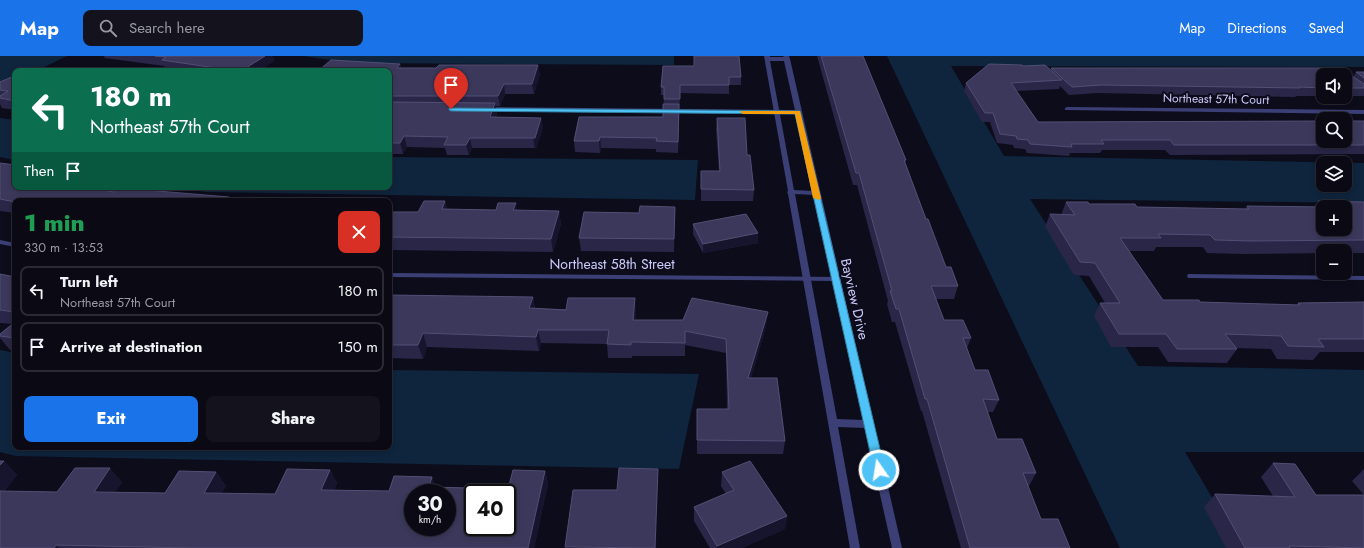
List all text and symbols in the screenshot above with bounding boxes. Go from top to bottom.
search box [83,10,363,46]
text: Map [20,15,59,42]
icon: search [97,17,119,39]
text: Search here [129,17,205,39]
text: Map [1179,18,1205,38]
text: Directions [1227,18,1287,38]
text: Saved [1309,18,1344,38]
pin [434,68,468,109]
map controls [1316,68,1352,280]
button: sound [1316,68,1352,104]
icon: arrive [440,74,462,96]
text: 180 m [90,76,172,117]
icon: left [24,84,76,136]
street label: Northeast 57th Court [1163,89,1269,109]
button: search [1316,112,1352,148]
text: Northeast 57th Court [90,114,250,140]
button: layers [1316,156,1352,192]
text: Then [24,160,54,182]
icon: arrive [62,160,84,182]
button: + [1316,200,1352,236]
text: 1 min [24,205,85,240]
button: close [338,211,380,253]
text: 330 m · 13:53 [24,238,103,257]
button: − [1316,244,1352,280]
street label: Northeast 58th Street [549,254,675,274]
street label: Bayview Drive [836,256,874,342]
text: Turn left [60,271,118,293]
icon: left [26,280,48,302]
text: 180 m [338,280,378,302]
text: Northeast 57th Court [60,293,175,312]
icon: arrive [26,336,48,358]
text: Arrive at destination [60,336,202,358]
text: 150 m [338,336,378,358]
button: Exit [24,396,198,442]
button: Share [206,396,380,442]
position arrow [858,449,900,491]
speed limit sign: 40 [464,484,516,536]
text: 30 [417,490,443,519]
text: km/h [419,512,441,527]

